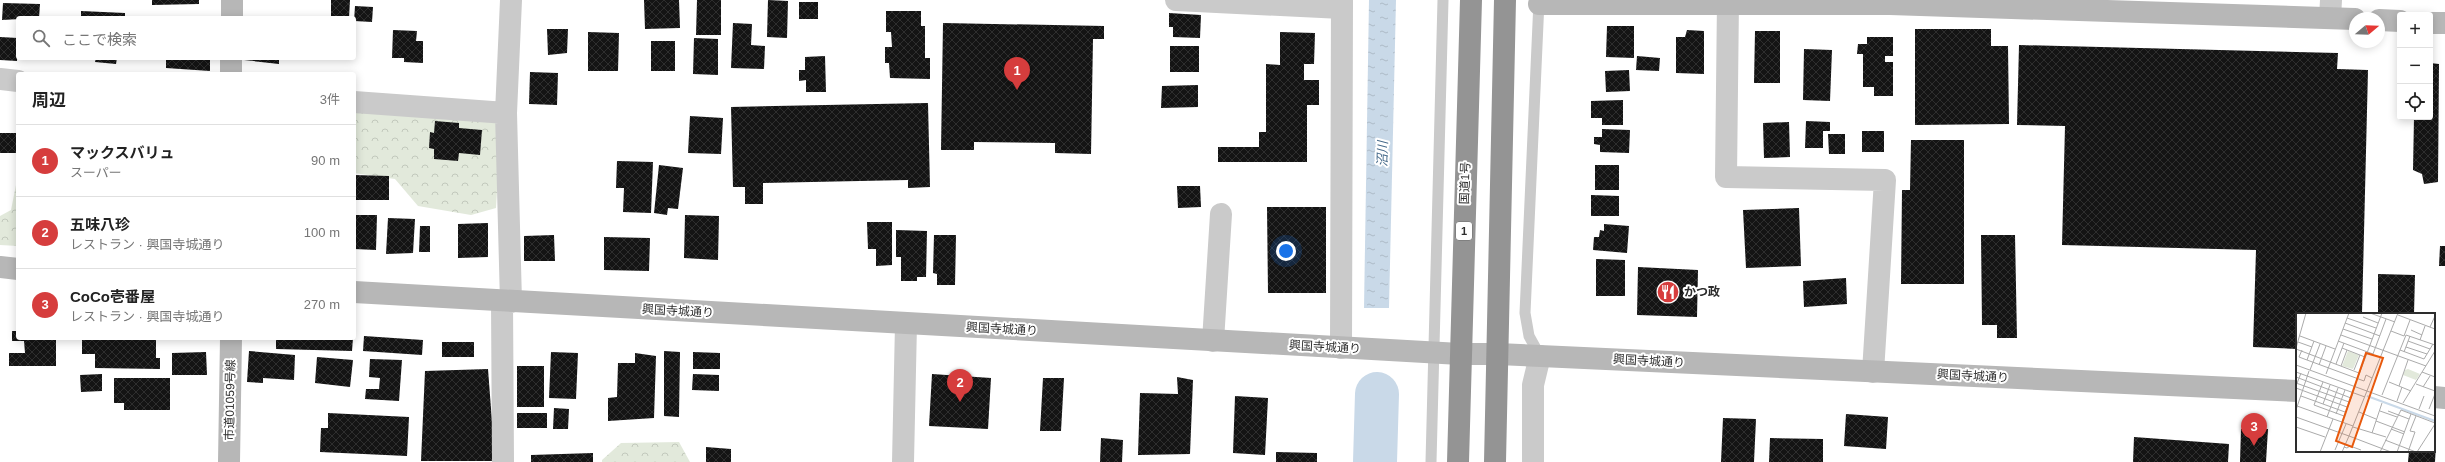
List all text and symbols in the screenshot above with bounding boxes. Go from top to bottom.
north arrow [2349,12,2385,48]
map controls [2397,12,2433,120]
button: + [2397,12,2433,48]
search box [16,16,356,60]
icon: search [30,27,52,49]
text: ここで検索 [62,31,137,48]
button: − [2397,48,2433,84]
pin: 1 [1004,57,1030,90]
button: locate [2397,84,2433,120]
text: 周辺 [32,91,66,110]
text: 3件 [320,92,340,107]
water label: 沼川 [1375,139,1390,167]
text: マックスバリュ [70,144,175,161]
text: 1 [41,153,49,168]
text: 90 m [311,153,340,168]
street label: 国道1号 [1457,161,1473,205]
text: スーパー [70,165,122,180]
text: 五味八珍 [70,216,130,233]
road number: 1 [1456,222,1472,240]
text: 2 [41,225,49,240]
text: 100 m [304,225,340,240]
text: レストラン · 興国寺城通り [70,237,225,252]
your location [1276,241,1296,261]
restaurant icon: かつ政 [1655,279,1681,305]
place label: かつ政 [1684,285,1720,299]
text: CoCo壱番屋 [70,288,155,305]
text: 3 [41,297,49,312]
text: 270 m [304,297,340,312]
street label: 興国寺城通り [642,302,714,320]
text: レストラン · 興国寺城通り [70,309,225,324]
inset map [2296,313,2435,452]
street label: 興国寺城通り [966,320,1038,338]
street label: 興国寺城通り [1289,338,1361,356]
street label: 興国寺城通り [1613,352,1685,370]
street label: 市道01059号線 [222,359,238,441]
street label: 興国寺城通り [1937,367,2009,385]
pin: 2 [947,369,973,402]
pin: 3 [2241,413,2267,446]

